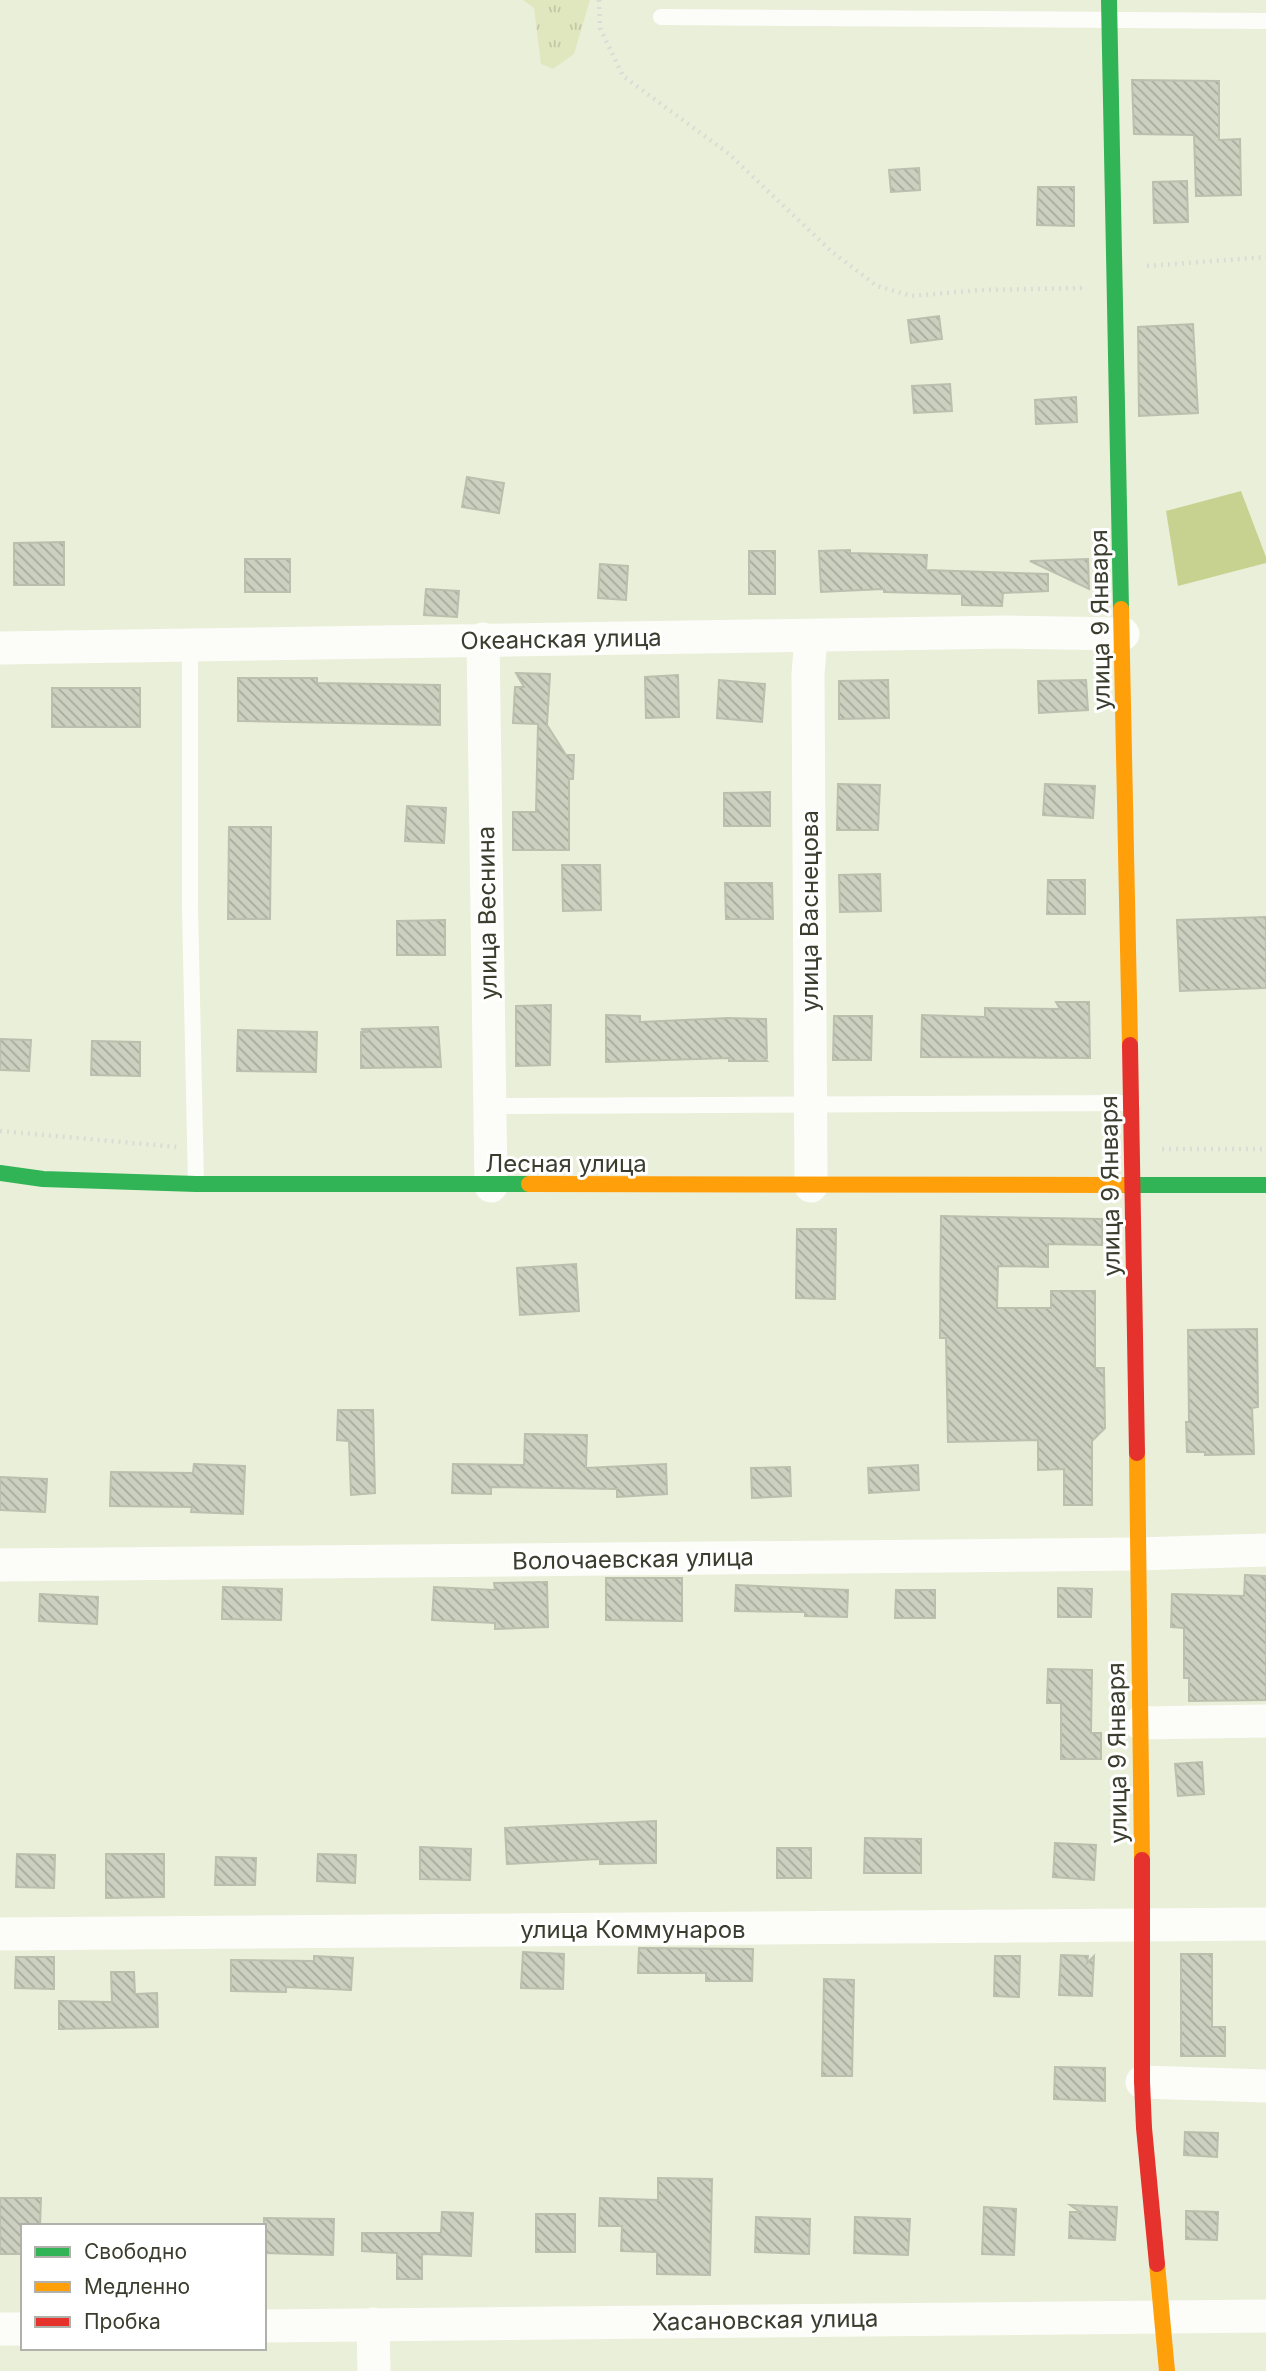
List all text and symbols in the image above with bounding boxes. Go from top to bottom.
street label: улица 9 Января [1084,529,1116,711]
street label: Океанская улица [460,623,662,655]
street label: улица Васнецова [795,810,824,1012]
street label: улица Веснина [471,826,503,1000]
street label: улица 9 Января [1094,1095,1126,1277]
street label: Лесная улица [485,1149,647,1178]
street label: Волочаевская улица [512,1542,754,1576]
street label: улица 9 Января [1101,1662,1133,1844]
street label: улица Коммунаров [520,1915,746,1944]
legend [21,2224,266,2350]
text: Свободно [84,2239,187,2264]
text: Медленно [84,2274,190,2299]
street label: Хасановская улица [652,2304,878,2336]
text: Пробка [84,2309,161,2334]

